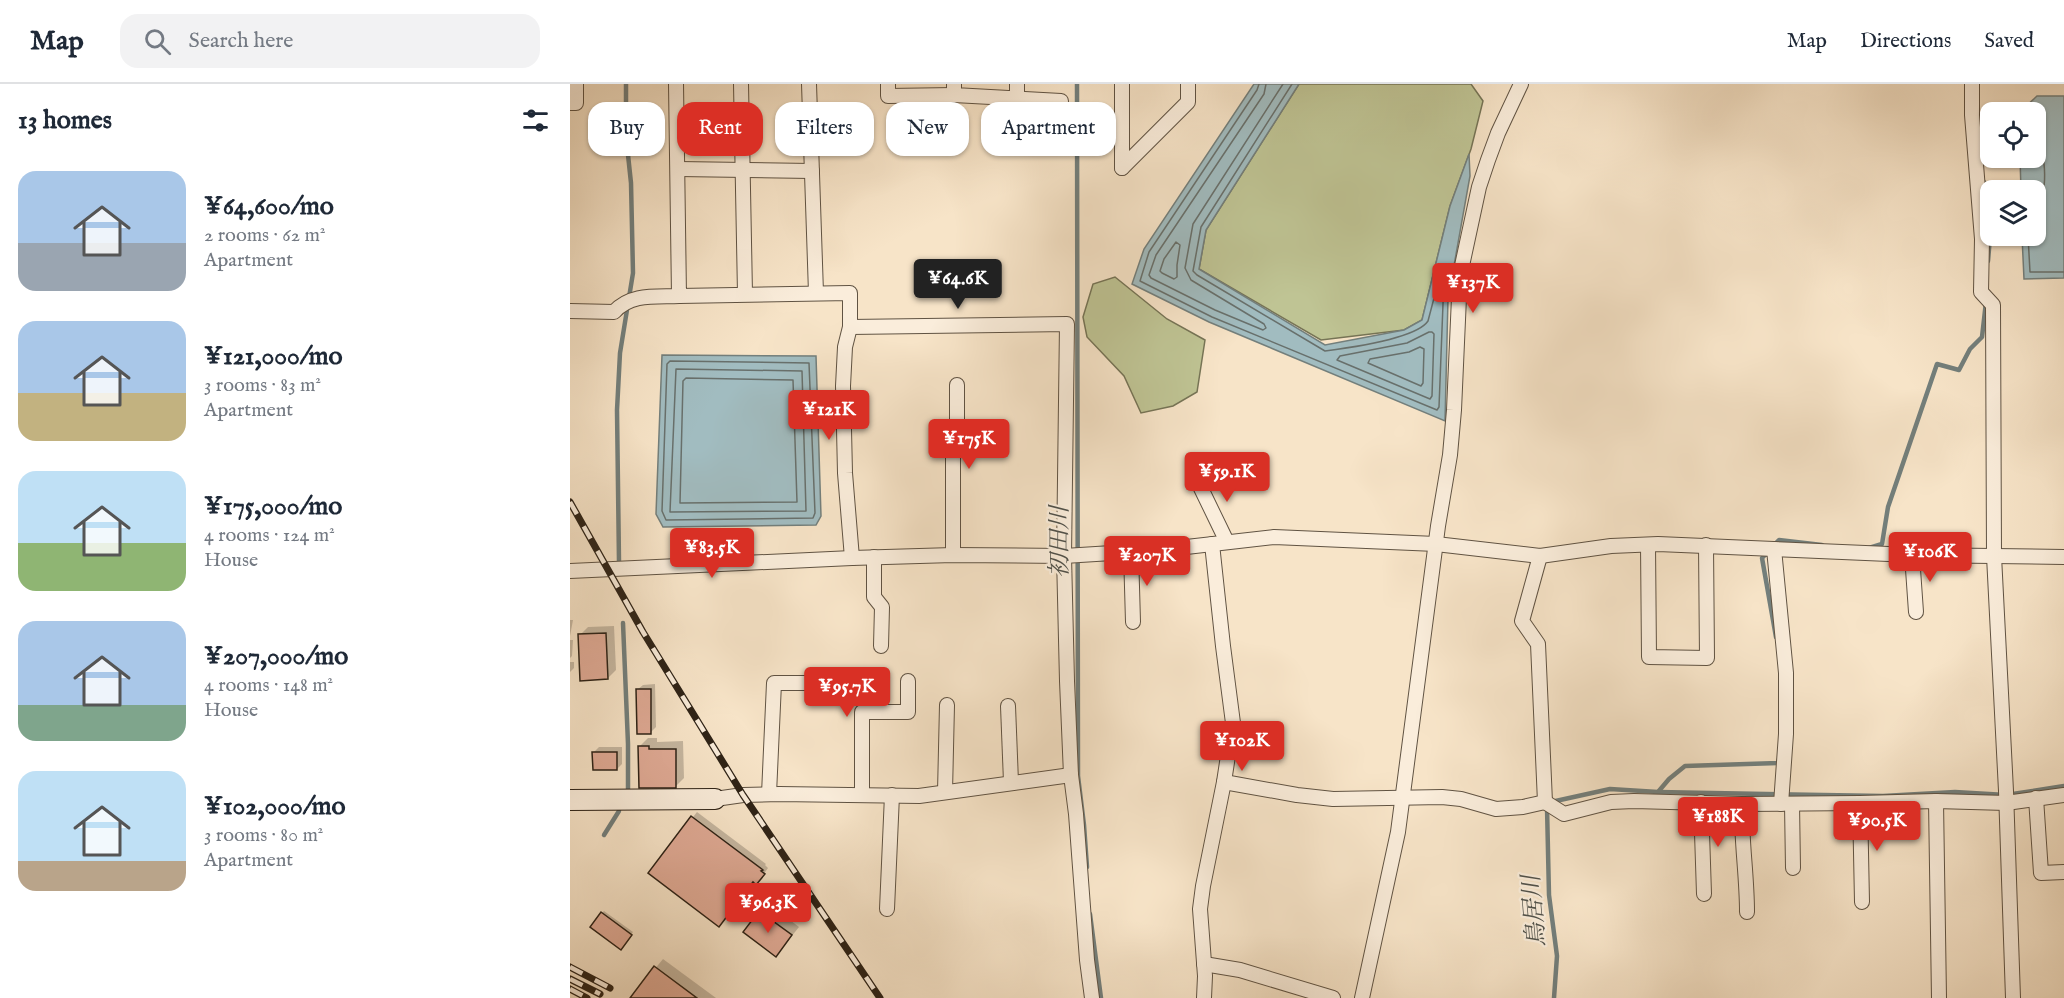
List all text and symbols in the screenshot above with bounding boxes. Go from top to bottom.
search box [120,14,540,68]
text: Map [30,24,84,59]
icon: search [141,25,174,58]
text: Search here [189,27,293,55]
text: Map [1787,28,1827,55]
text: Directions [1860,28,1951,55]
text: Saved [1984,28,2034,55]
chip: Buy [588,102,665,156]
chip: Rent [677,102,763,156]
chip: Filters [775,102,874,156]
chip: New [886,102,969,156]
chip: Apartment [981,102,1116,156]
map controls [1980,102,2046,246]
button: locate [1980,102,2046,168]
text: 13 homes [18,104,112,137]
icon: filters [519,104,552,137]
button: layers [1980,180,2046,246]
text: ¥64,600/mo [204,190,334,223]
icon: home [66,195,138,267]
text: 2 rooms · 62 m² [204,223,326,248]
text: Apartment [204,248,293,273]
pin: ¥64.6K [909,259,1007,310]
pin: ¥137K [1431,263,1515,314]
text: ¥64.6K [928,266,988,291]
text: ¥137K [1446,270,1500,295]
text: ¥121,000/mo [204,340,343,373]
icon: home [66,345,138,417]
text: 3 rooms · 83 m² [204,373,321,398]
pin: ¥121K [787,390,871,441]
text: ¥121K [802,397,856,422]
text: Apartment [204,398,293,423]
pin: ¥175K [927,419,1011,470]
text: ¥175K [942,426,996,451]
pin: ¥59.1K [1178,452,1276,503]
text: ¥59.1K [1199,459,1255,484]
text: ¥175,000/mo [204,490,342,523]
icon: home [66,495,138,567]
water label: 初田川 [1045,503,1076,578]
text: 4 rooms · 124 m² [204,523,335,548]
pin: ¥83.5K [663,528,761,579]
pin: ¥106K [1888,532,1972,583]
text: ¥83.5K [684,535,740,560]
pin: ¥207K [1105,536,1189,587]
text: ¥106K [1903,539,1957,564]
text: ¥207K [1118,543,1176,568]
text: House [204,548,258,573]
text: ¥207,000/mo [204,640,348,673]
icon: home [66,645,138,717]
pin: ¥95.7K [798,667,896,718]
text: 4 rooms · 148 m² [204,673,333,698]
text: ¥95.7K [818,674,876,699]
text: House [204,698,258,723]
pin: ¥102K [1200,721,1284,772]
text: ¥102K [1214,728,1270,753]
text: ¥102,000/mo [204,790,346,823]
icon: home [66,795,138,867]
pin: ¥188K [1676,797,1760,848]
pin: ¥90.5K [1828,801,1926,852]
text: ¥188K [1692,804,1744,829]
text: ¥90.5K [1847,808,1907,833]
text: 3 rooms · 80 m² [204,823,323,848]
text: Apartment [204,848,293,873]
water label: 鳥居川 [1516,871,1554,948]
pin: ¥96.3K [719,883,817,934]
text: ¥96.3K [739,890,797,915]

